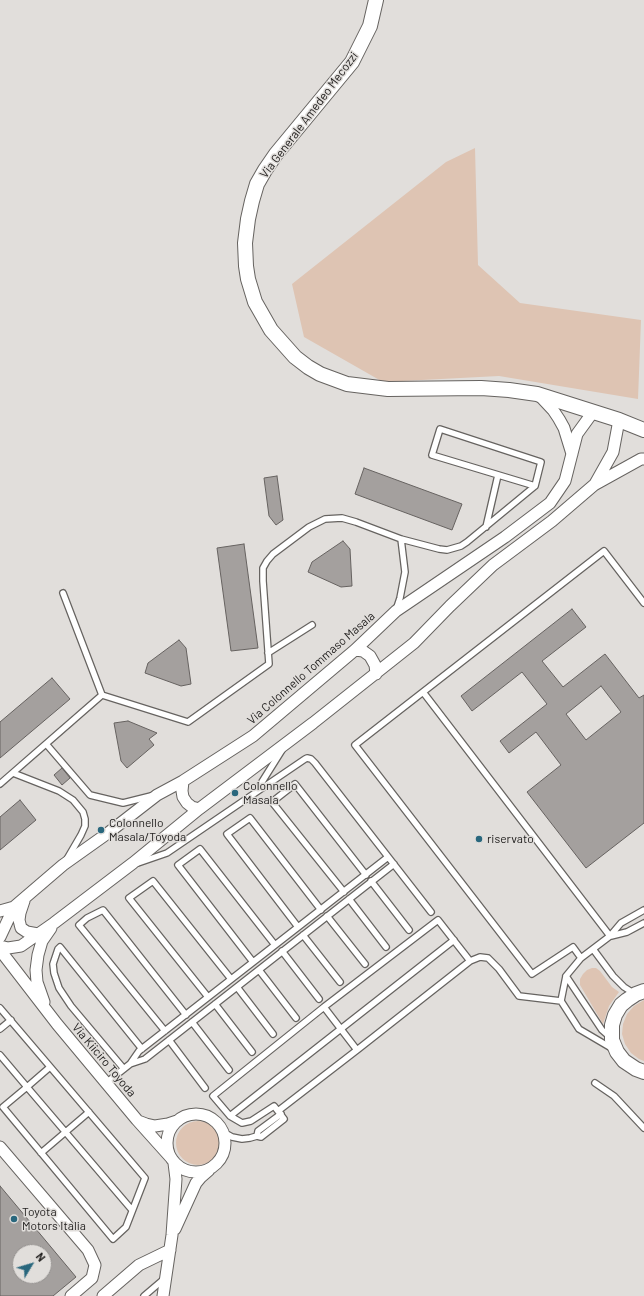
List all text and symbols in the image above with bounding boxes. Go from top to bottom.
street label: Via Generale Amedeo Mecozzi [257,49,361,181]
street label: Via Colonnello Tommaso Masala [244,609,378,727]
place label: Colonnello Masala [243,779,297,807]
marker: Colonnello Masala [230,788,240,798]
place label: Colonnello Masala/Toyoda [109,816,186,844]
marker: Colonnello Masala/Toyoda [96,825,106,835]
place label: riservato [487,832,534,846]
marker: riservato [474,834,484,844]
street label: Via Kiiciro Toyoda [69,1020,139,1100]
place label: Toyota Motors Italia [22,1205,86,1233]
marker: Toyota Motors Italia [9,1214,19,1224]
north arrow [12,1244,52,1284]
text: N [34,1250,48,1264]

